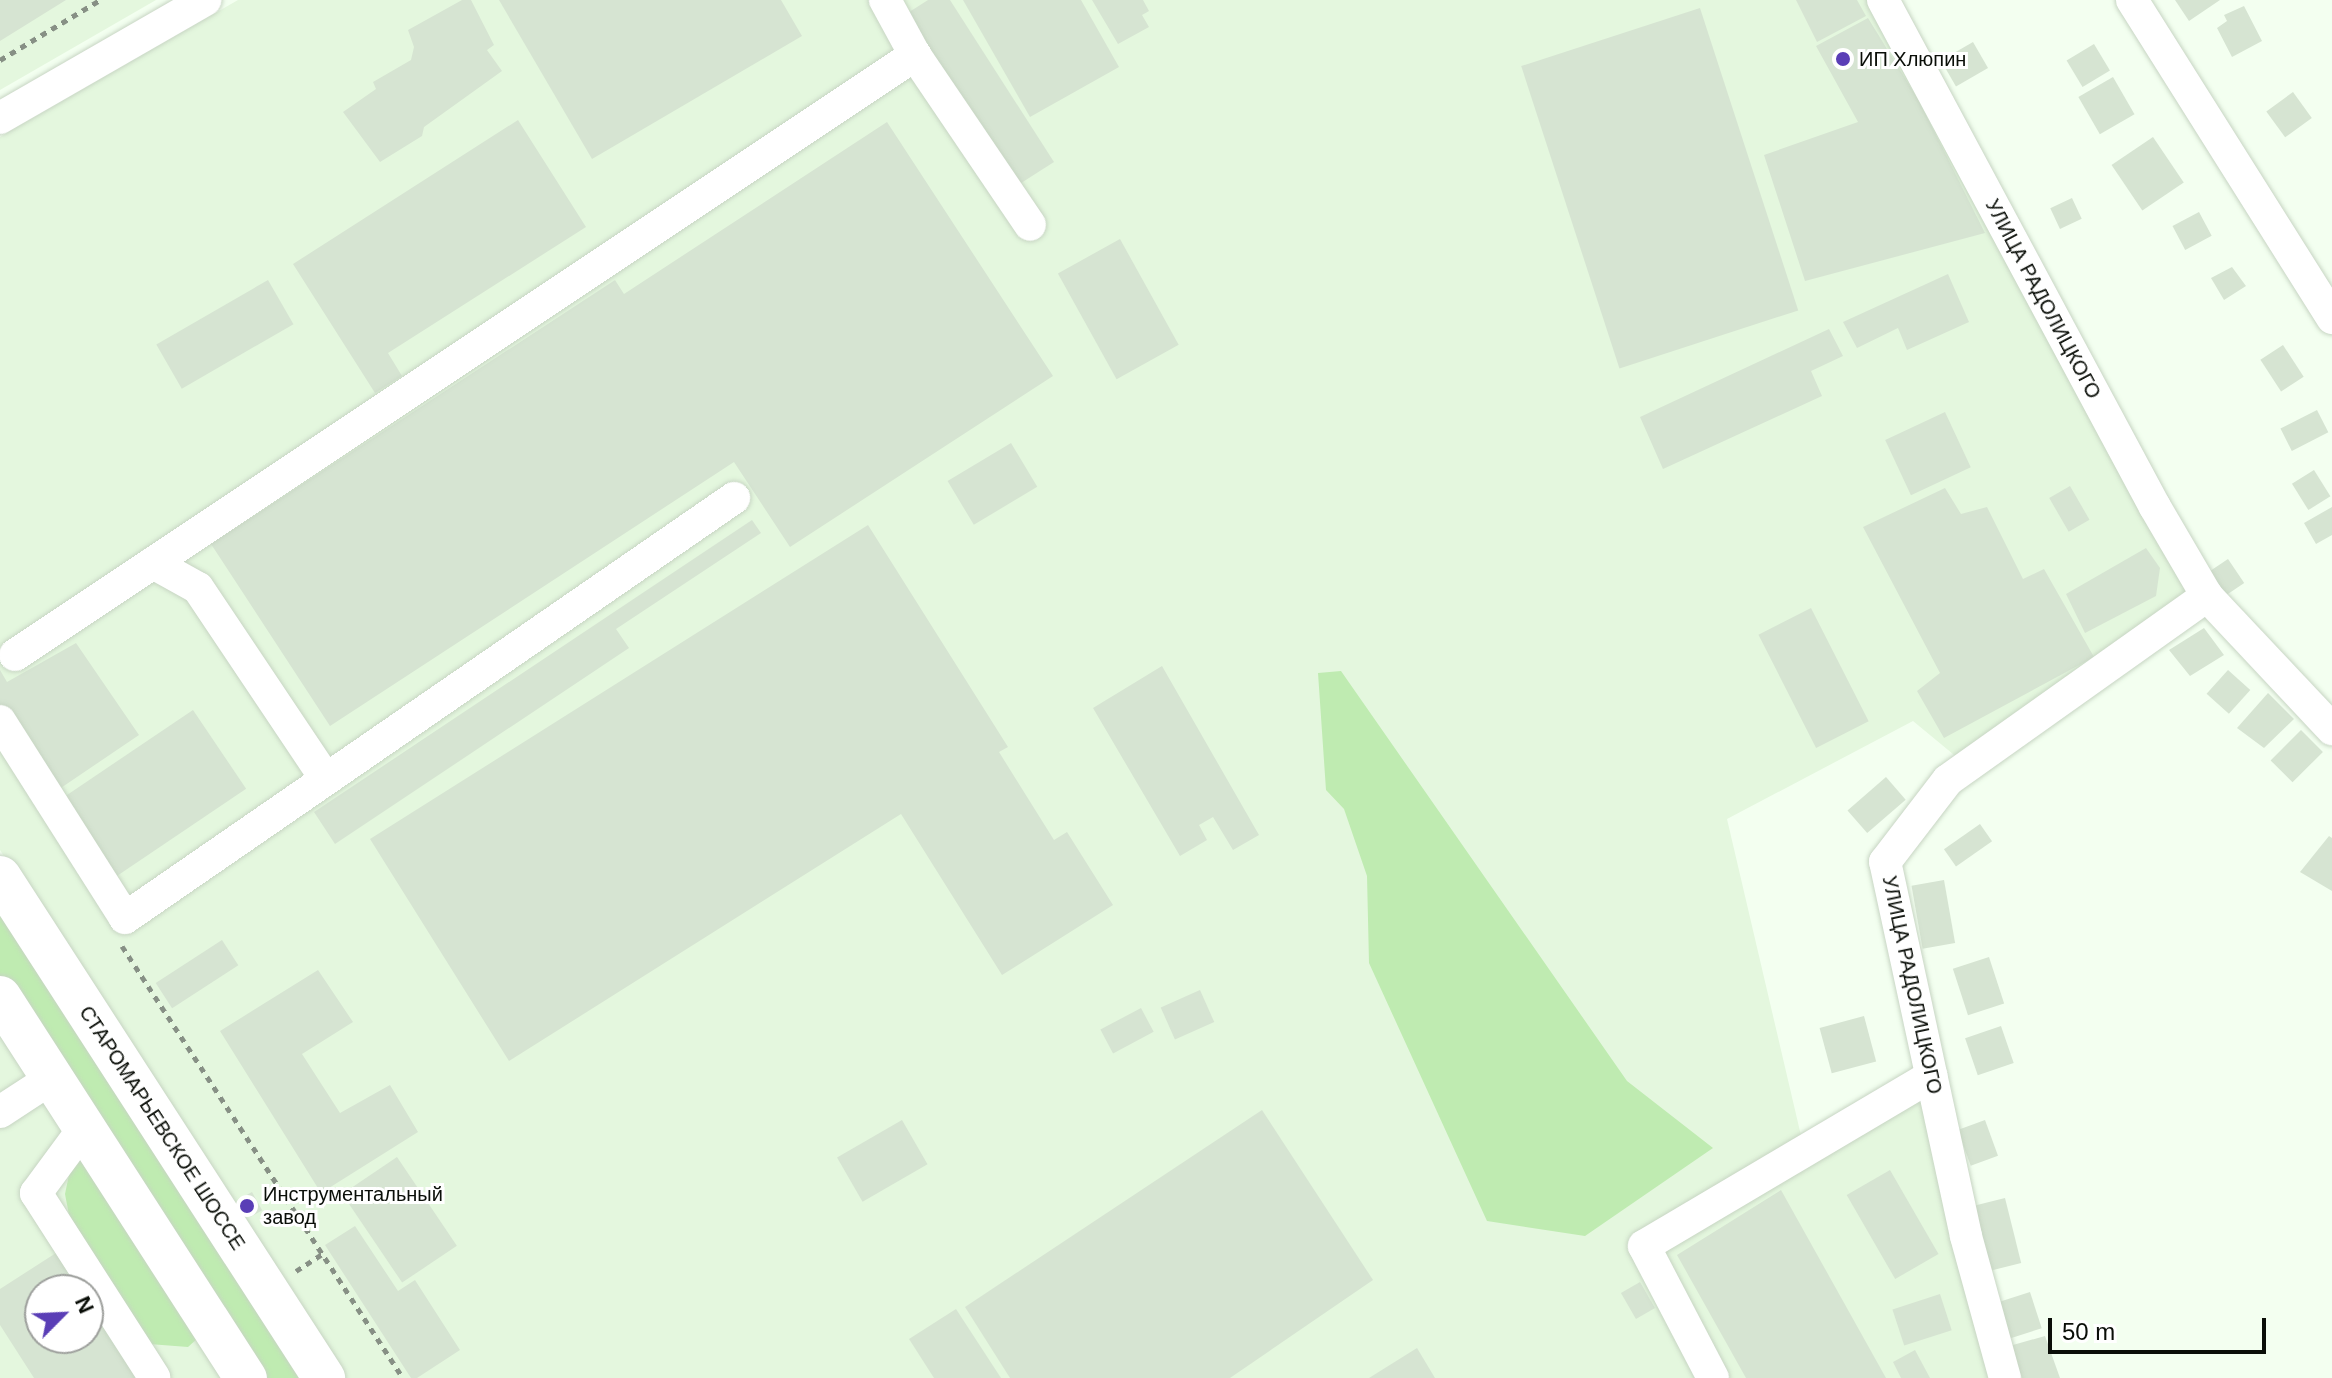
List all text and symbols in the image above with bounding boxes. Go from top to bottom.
place label: ИП Хлюпин [1859,47,1966,71]
marker: ИП Хлюпин [1834,50,1852,68]
street label: УЛИЦА РАДОЛИЦКОГО [1980,195,2106,403]
street label: УЛИЦА РАДОЛИЦКОГО [1877,874,1947,1096]
street label: СТАРОМАРЬЕВСКОЕ ШОССЕ [74,1002,250,1254]
place label: Инструментальный завод [263,1182,443,1229]
marker: Инструментальный завод [238,1197,256,1215]
north arrow [24,1274,104,1354]
text: N [70,1292,99,1317]
scale bar [2052,1302,2270,1352]
text: 50 m [2062,1318,2115,1345]

